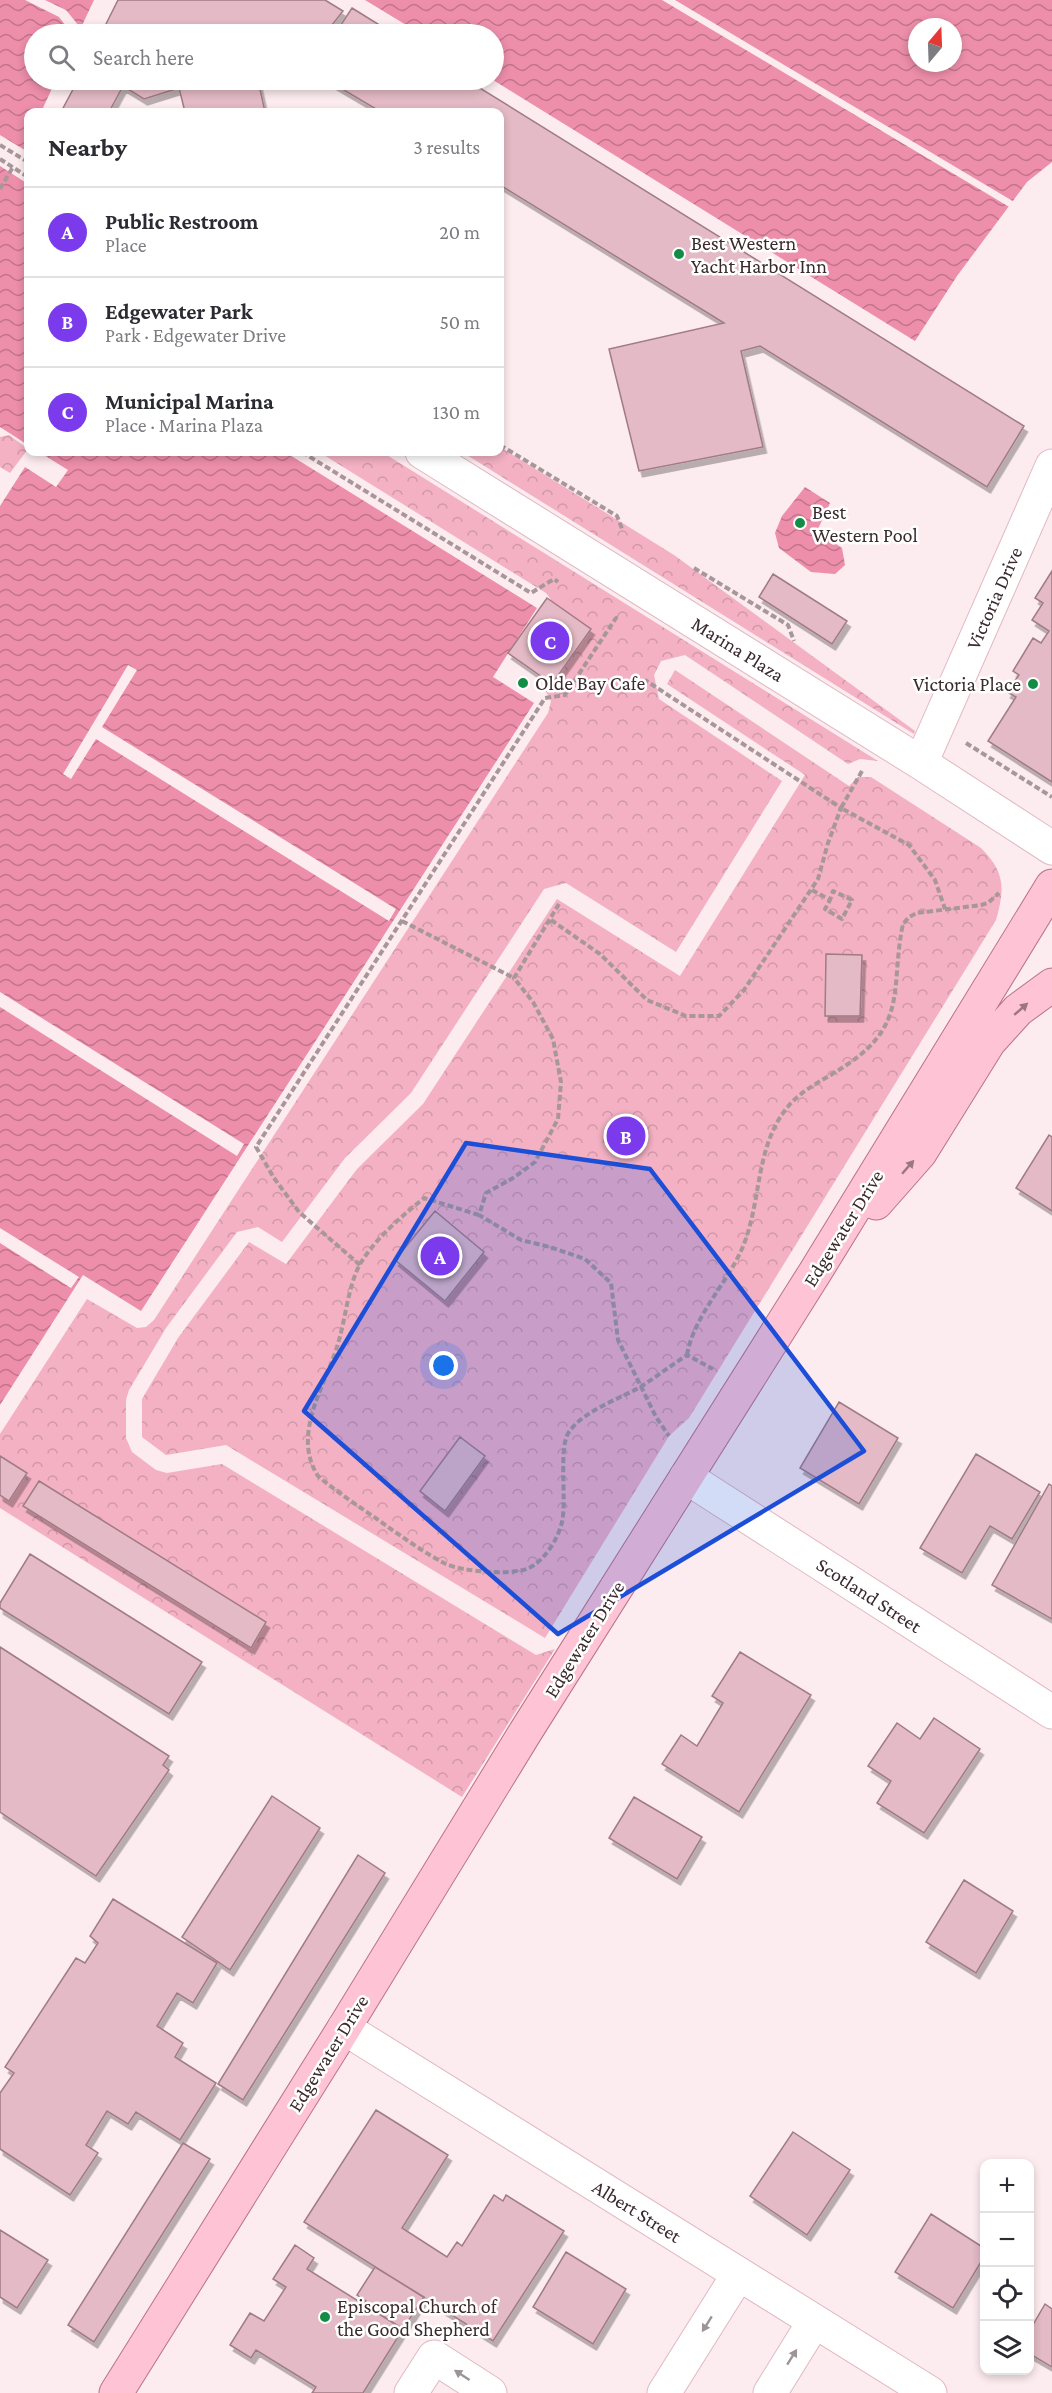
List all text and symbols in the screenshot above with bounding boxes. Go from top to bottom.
north arrow [908,18,962,72]
search box [24,24,504,90]
icon: search [45,41,78,74]
text: Search here [93,45,194,70]
text: Nearby [48,133,127,162]
text: 3 results [413,136,480,158]
text: Public Restroom [105,209,258,234]
text: A [62,221,73,243]
text: 20 m [439,221,480,243]
place label: Best Western Yacht Harbor Inn [691,232,827,277]
text: Place [105,234,147,256]
marker: Best Western Yacht Harbor Inn [672,247,686,261]
text: Edgewater Park [105,299,253,324]
text: B [62,311,73,333]
text: 50 m [439,311,480,333]
text: Park · Edgewater Drive [105,324,286,346]
text: Municipal Marina [105,389,274,414]
text: C [61,401,74,423]
text: 130 m [433,401,480,423]
text: Place · Marina Plaza [105,414,263,436]
place label: Best Western Pool [812,501,918,546]
marker: Best Western Pool [793,516,807,530]
street label: Victoria Drive [962,543,1026,653]
street label: Marina Plaza [688,612,788,686]
pin: C [530,618,570,664]
place label: Olde Bay Cafe [535,672,646,695]
place label: Victoria Place [913,673,1021,695]
marker: Olde Bay Cafe [516,676,530,690]
marker: Victoria Place [1026,677,1040,691]
one-way arrow [1013,1003,1028,1016]
pin: B [606,1114,646,1158]
one-way arrow [901,1160,914,1175]
street label: Edgewater Drive [798,1166,889,1291]
pin: A [420,1234,460,1278]
your location [429,1351,458,1380]
street label: Scotland Street [812,1553,926,1637]
street label: Edgewater Drive [539,1577,630,1702]
street label: Edgewater Drive [283,1991,374,2116]
map controls [980,2159,1034,2375]
button: + [980,2159,1034,2213]
street label: Albert Street [589,2175,686,2247]
button: − [980,2213,1034,2267]
button: locate [980,2267,1034,2321]
place label: Episcopal Church of the Good Shepherd [337,2295,498,2341]
marker: Episcopal Church of the Good Shepherd [318,2310,332,2324]
one-way arrow [702,2316,713,2332]
button: layers [980,2321,1034,2375]
one-way arrow [786,2350,798,2366]
one-way arrow [454,2369,470,2381]

